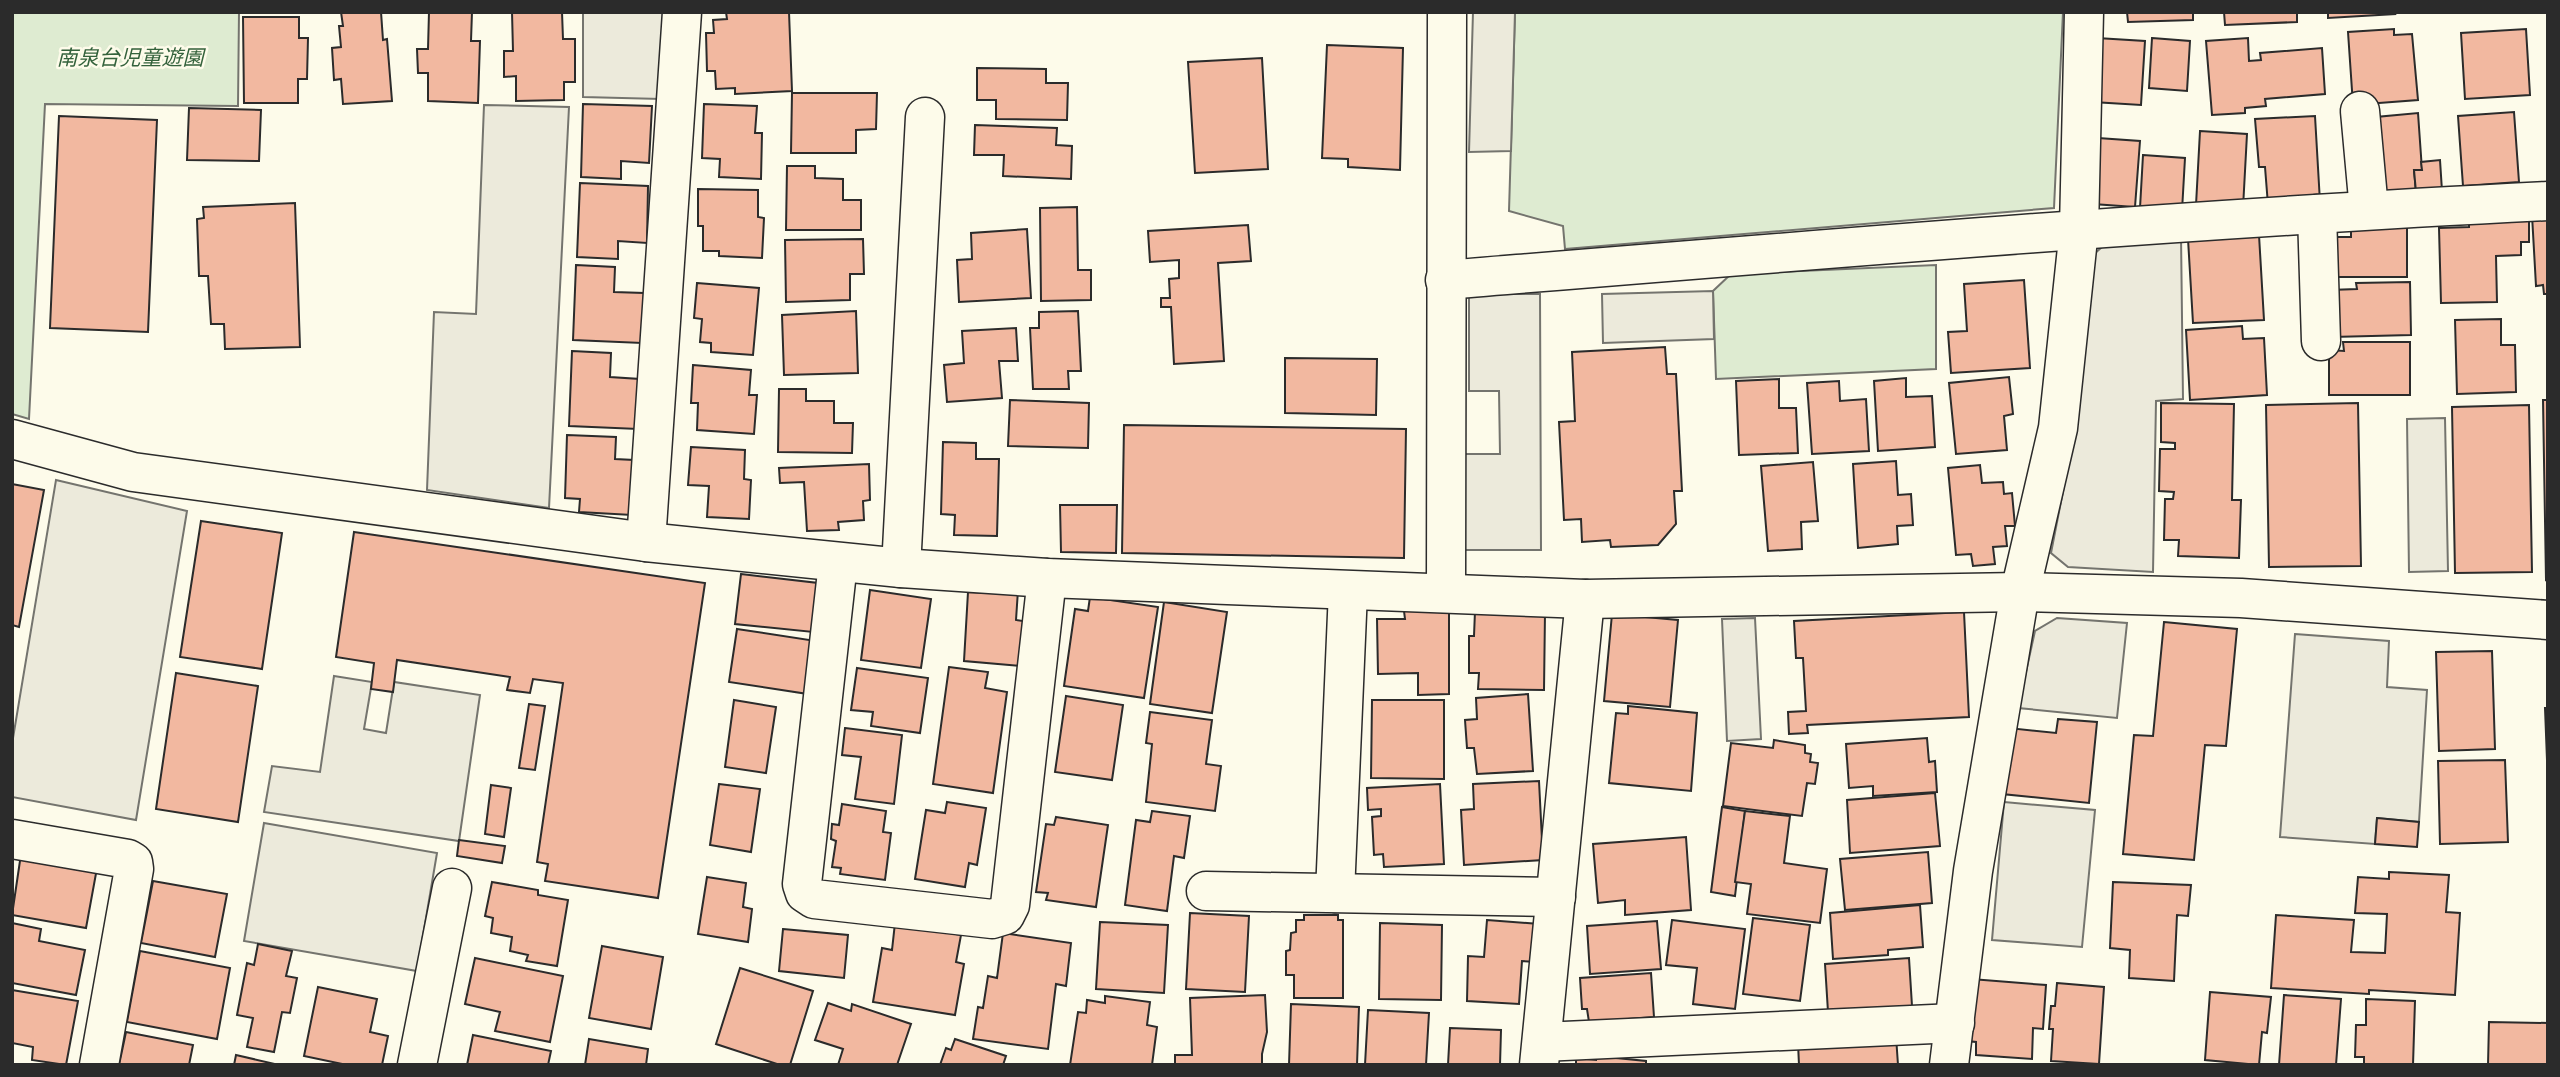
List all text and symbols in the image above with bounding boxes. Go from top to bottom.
park label: 南泉台児童遊園 [57,43,206,75]

